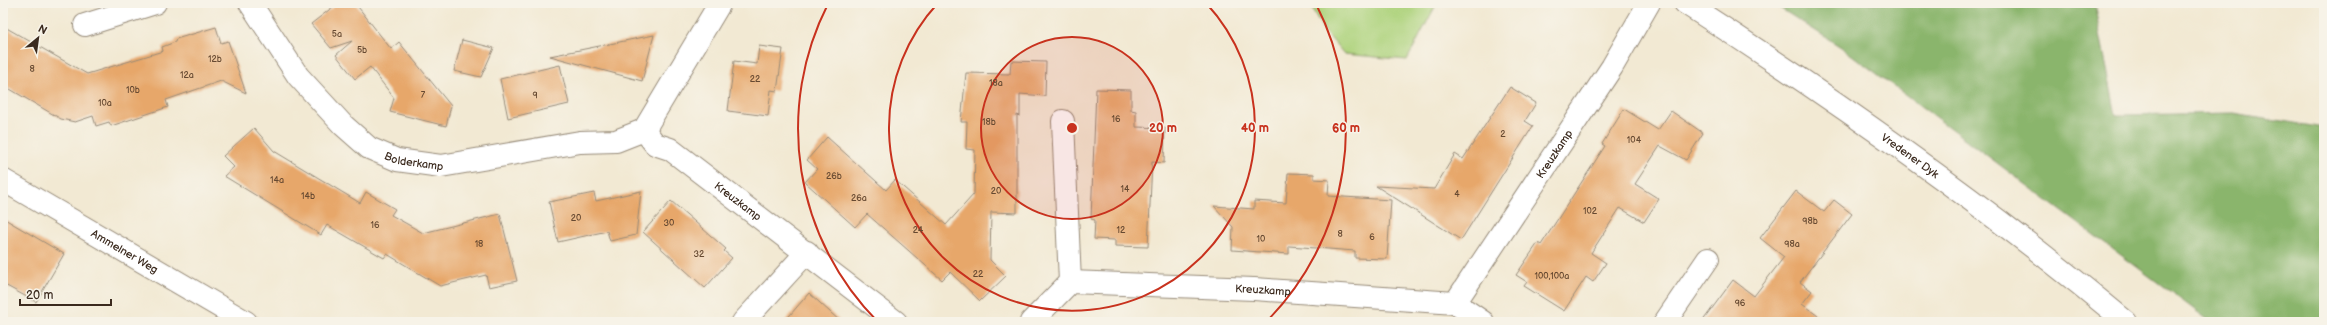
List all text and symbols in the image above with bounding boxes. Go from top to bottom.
north arrow [18,18,58,58]
text: N [36,22,49,37]
house number: 5a [332,29,342,40]
house number: 5b [357,45,367,56]
house number: 12b [208,54,222,65]
house number: 8 [29,64,35,75]
house number: 12a [180,70,194,81]
house number: 22 [750,74,761,85]
house number: 18a [989,78,1003,89]
house number: 10b [126,85,140,96]
house number: 7 [421,90,426,101]
house number: 9 [532,90,538,101]
house number: 10a [98,98,112,109]
house number: 16 [1112,114,1121,125]
house number: 18b [982,117,996,128]
centre of rings [1065,121,1079,135]
text: 20 m [1149,121,1177,136]
text: 40 m [1241,121,1269,136]
text: 60 m [1332,121,1360,136]
street label: Kreuzkamp [1533,127,1575,181]
house number: 2 [1500,129,1506,140]
street label: Vredener Dyk [1879,130,1942,181]
house number: 104 [1627,135,1642,146]
street label: Bolderkamp [382,149,444,173]
house number: 26b [826,171,842,182]
house number: 14a [270,175,284,186]
street label: Kreuzkamp [712,179,764,223]
house number: 14 [1121,184,1130,195]
house number: 20 [991,186,1001,197]
house number: 4 [1454,189,1460,200]
house number: 14b [301,191,315,202]
house number: 26a [851,193,867,204]
house number: 102 [1583,206,1598,217]
house number: 20 [571,213,581,224]
house number: 98b [1802,216,1818,227]
house number: 30 [664,218,674,229]
house number: 16 [371,220,380,231]
house number: 24 [913,225,924,236]
house number: 12 [1117,225,1126,236]
street label: Ammelner Weg [89,226,161,276]
house number: 8 [1337,229,1343,240]
house number: 6 [1369,232,1375,243]
house number: 10 [1257,234,1265,245]
house number: 18 [475,239,483,250]
house number: 98a [1784,239,1800,250]
house number: 32 [694,249,705,260]
house number: 22 [973,269,984,280]
house number: 100,100a [1535,271,1569,282]
scale bar [20,281,111,307]
street label: Kreuzkamp [1235,282,1291,298]
text: 20 m [26,288,53,303]
house number: 96 [1735,298,1746,309]

